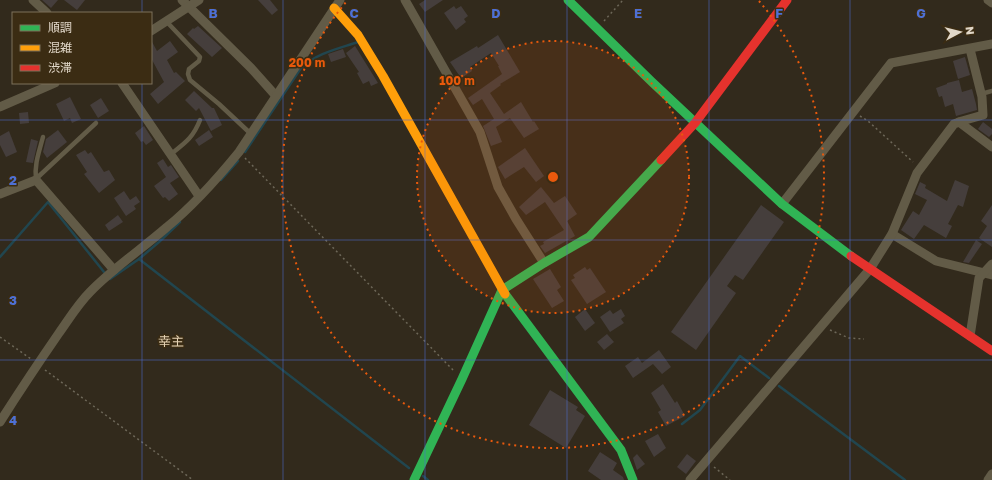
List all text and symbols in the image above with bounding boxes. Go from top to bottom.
text: B [208,5,218,21]
text: C [349,5,359,21]
text: D [491,5,501,21]
text: E [634,5,642,21]
text: F [775,5,783,21]
text: G [916,5,926,21]
legend [12,12,152,84]
north arrow [940,12,980,52]
text: 順調 [48,20,72,35]
text: N [963,26,977,36]
text: 混雑 [48,40,72,55]
text: 200 m [289,55,325,70]
text: 渋滞 [48,60,72,75]
text: 100 m [439,73,475,88]
centre of rings [546,170,560,184]
text: 2 [9,172,17,188]
text: 3 [9,292,17,308]
district label: 幸主 [158,333,184,349]
text: 4 [9,412,17,428]

